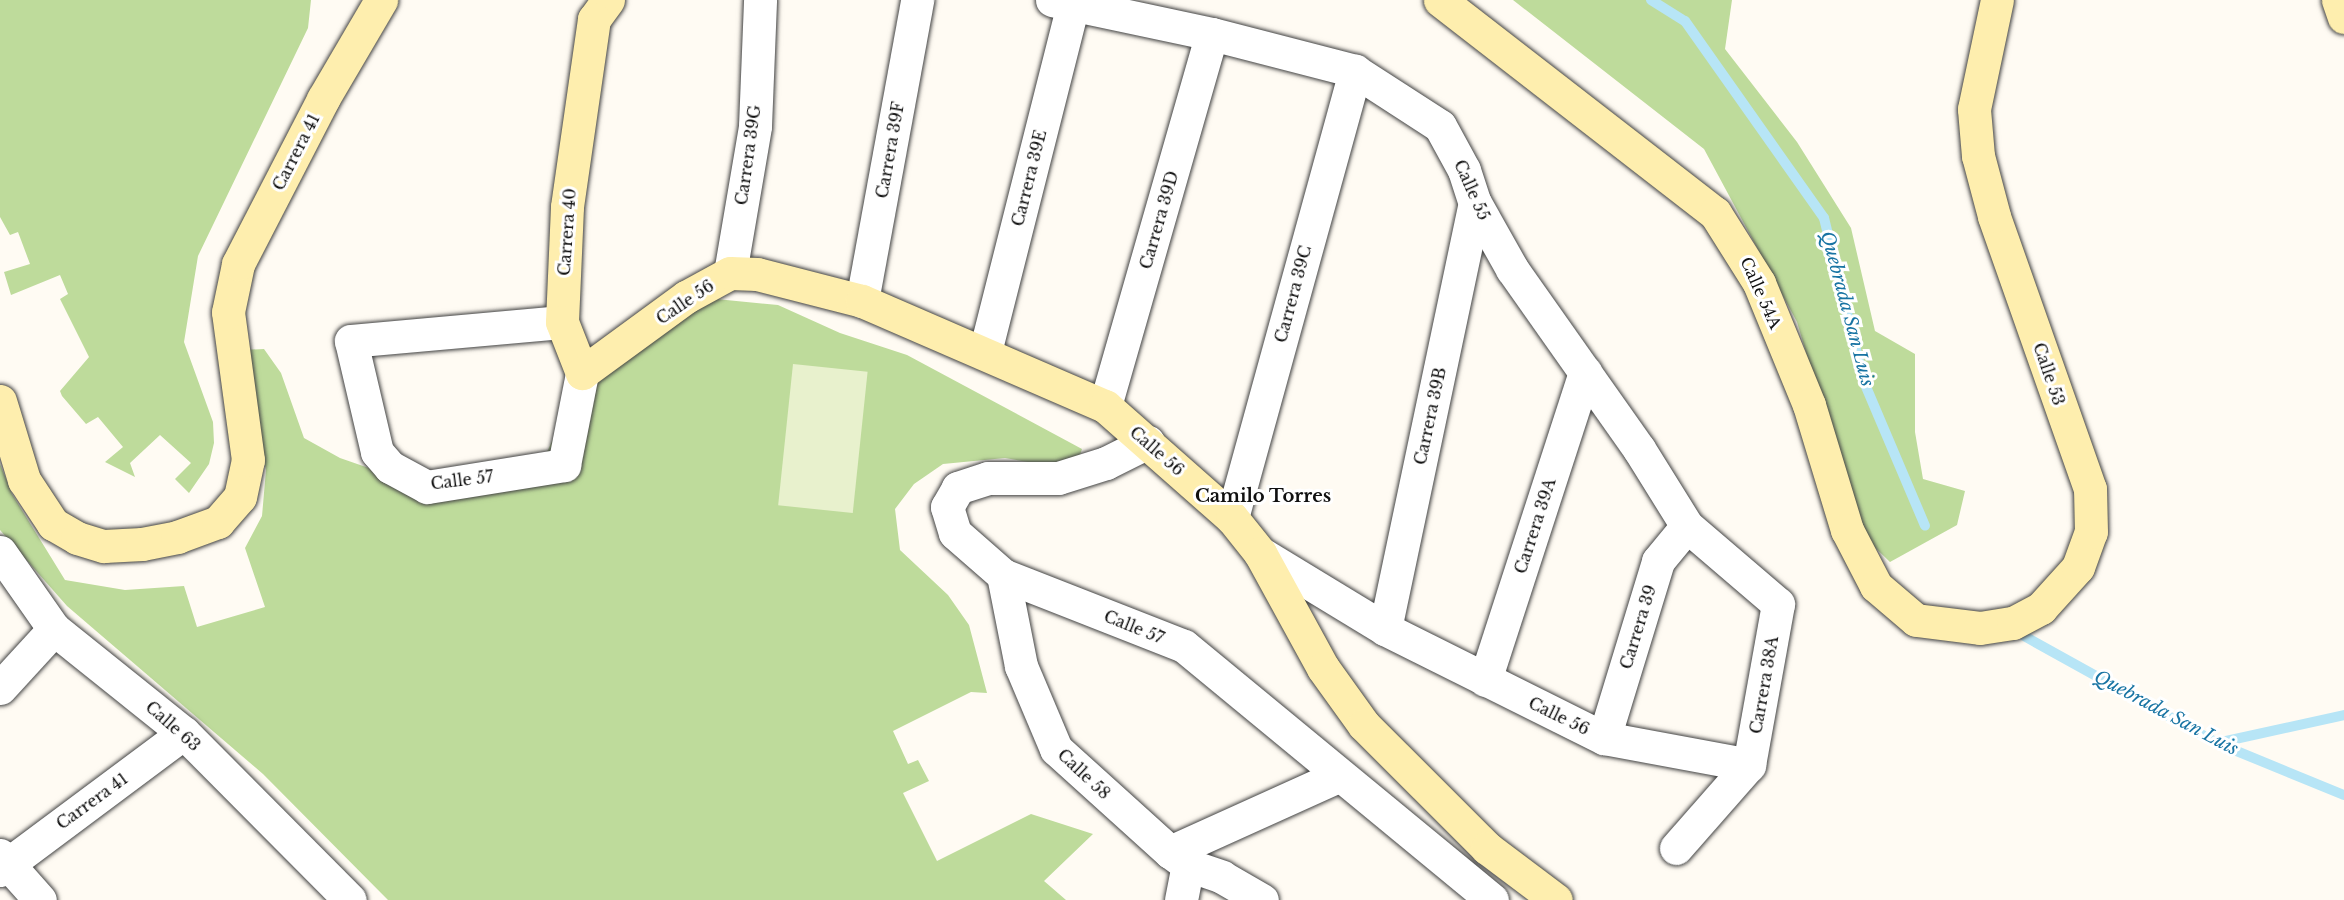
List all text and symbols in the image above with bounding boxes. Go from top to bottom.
street label: Carrera 39F [872,100,908,200]
street label: Carrera 39G [731,104,765,206]
street label: Carrera 41 [268,110,324,194]
street label: Carrera 39E [1008,128,1050,228]
street label: Calle 55 [1450,157,1494,223]
street label: Carrera 39D [1136,169,1182,271]
street label: Carrera 40 [554,188,580,276]
water label: Quebrada San Luis [1816,228,1878,390]
street label: Carrera 39C [1271,243,1315,345]
street label: Calle 54A [1737,254,1785,332]
street label: Calle 56 [653,276,717,328]
street label: Calle 53 [2029,340,2069,408]
street label: Carrera 39B [1410,365,1450,467]
street label: Calle 56 [1126,422,1188,480]
street label: Calle 57 [430,467,494,493]
street label: Carrera 39A [1511,476,1559,576]
district label: Camilo Torres [1195,485,1331,507]
street label: Carrera 39 [1616,583,1660,671]
street label: Calle 57 [1101,606,1167,648]
street label: Carrera 38A [1746,635,1782,735]
water label: Quebrada San Luis [2090,666,2242,760]
street label: Calle 56 [1525,693,1593,739]
street label: Calle 63 [142,697,204,755]
street label: Calle 58 [1054,745,1114,803]
street label: Carrera 41 [53,769,131,833]

